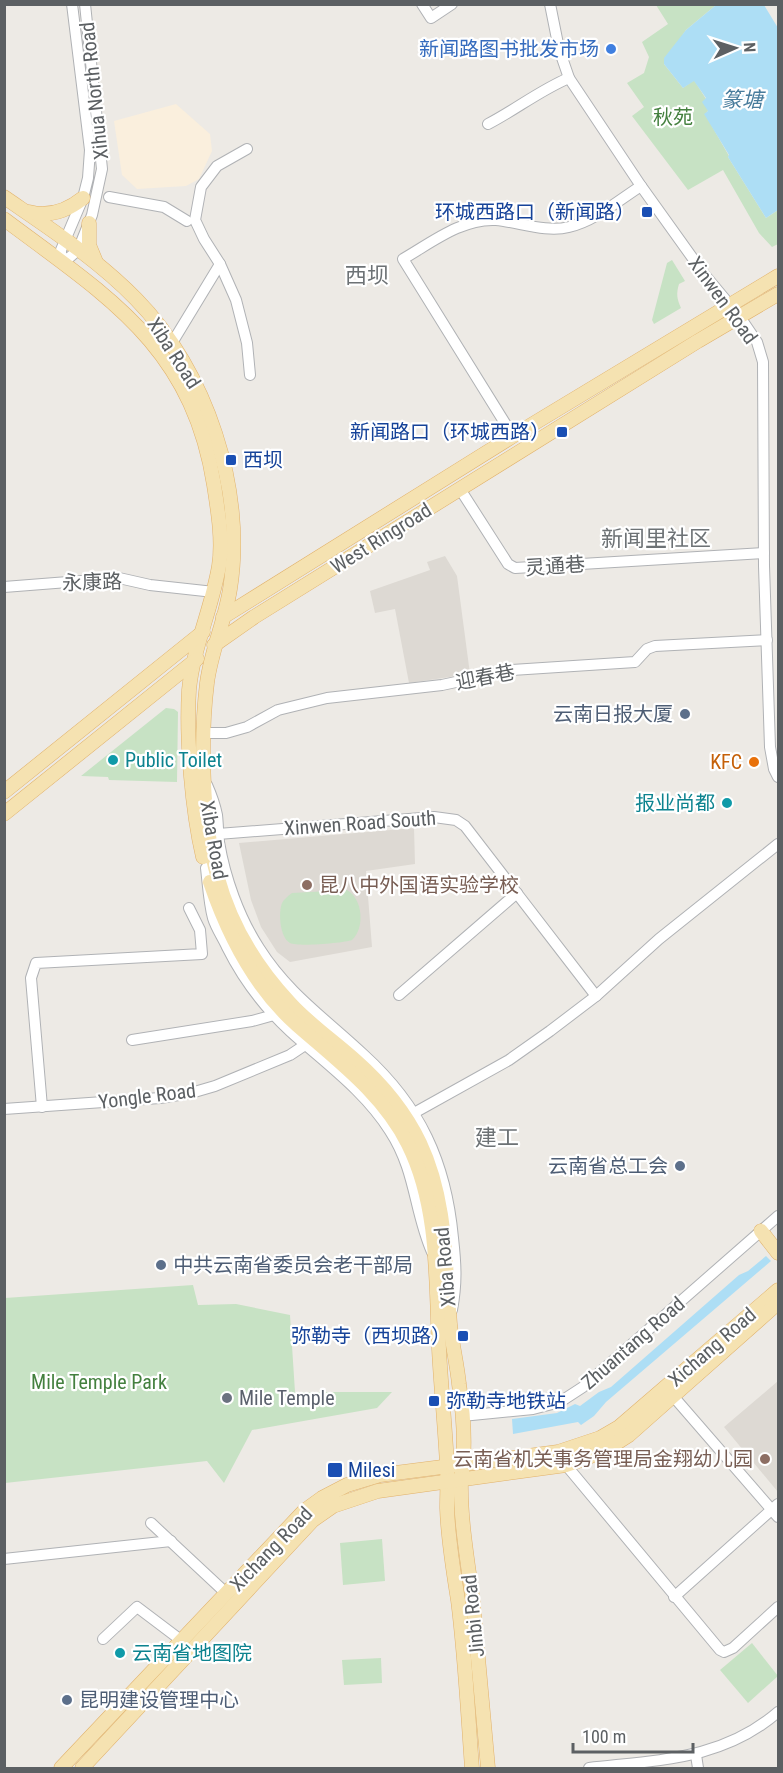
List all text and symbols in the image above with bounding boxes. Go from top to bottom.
north arrow [705,18,765,78]
street label: Xihua North Road [75,21,113,161]
place label: 新闻路图书批发市场 [419,37,599,61]
marker: 新闻路图书批发市场 [604,42,618,56]
text: N [740,42,759,53]
water label: 篆塘 [721,88,766,112]
park label: 秋苑 [653,105,693,129]
place label: 环城西路口（新闻路） [435,200,635,224]
marker: 环城西路口（新闻路） [640,205,654,219]
street label: Xinwen Road [683,252,763,348]
district label: 西坝 [345,263,389,288]
street label: Xiba Road [142,313,206,393]
place label: 新闻路口（环城西路） [350,420,550,444]
marker: 新闻路口（环城西路） [555,425,569,439]
place label: 西坝 [243,448,283,472]
marker: 西坝 [224,453,238,467]
street label: West Ringroad [326,498,436,578]
district label: 新闻里社区 [601,526,711,551]
street label: 灵通巷 [524,552,586,580]
street label: 永康路 [62,569,122,595]
street label: 迎春巷 [453,659,517,695]
place label: 云南日报大厦 [553,702,673,726]
marker: 云南日报大厦 [678,707,692,721]
place label: Public Toilet [125,748,222,772]
place label: KFC [710,750,742,774]
marker: Public Toilet [106,753,120,767]
marker: KFC [747,755,761,769]
place label: 报业尚都 [635,791,715,815]
marker: 报业尚都 [720,796,734,810]
street label: Xiba Road [195,799,233,881]
street label: Xinwen Road South [283,806,437,840]
place label: 昆八中外国语实验学校 [319,873,519,897]
marker: 昆八中外国语实验学校 [300,878,314,892]
street label: Yongle Road [97,1078,197,1114]
district label: 建工 [475,1125,519,1150]
place label: 云南省总工会 [548,1154,668,1178]
marker: 云南省总工会 [673,1159,687,1173]
street label: Xiba Road [430,1226,460,1308]
place label: 中共云南省委员会老干部局 [173,1253,413,1277]
marker: 中共云南省委员会老干部局 [154,1258,168,1272]
street label: Zhuantang Road [577,1292,689,1394]
street label: Xichang Road [663,1302,761,1392]
place label: 弥勒寺（西坝路） [291,1324,451,1348]
marker: 弥勒寺（西坝路） [456,1329,470,1343]
park label: Mile Temple Park [31,1370,167,1394]
place label: Mile Temple [239,1386,335,1410]
place label: 弥勒寺地铁站 [446,1389,566,1413]
marker: Mile Temple [220,1391,234,1405]
marker: 弥勒寺地铁站 [427,1394,441,1408]
place label: 云南省机关事务管理局金翔幼儿园 [453,1447,753,1471]
marker: 云南省机关事务管理局金翔幼儿园 [758,1452,772,1466]
place label: Milesi [348,1458,395,1482]
marker: Milesi [326,1461,344,1479]
street label: Xichang Road [225,1502,317,1596]
street label: Jinbi Road [457,1573,489,1659]
place label: 云南省地图院 [132,1641,252,1665]
marker: 云南省地图院 [113,1646,127,1660]
place label: 昆明建设管理中心 [79,1688,239,1712]
marker: 昆明建设管理中心 [60,1693,74,1707]
scale bar [573,1716,693,1754]
text: 100 m [582,1726,626,1747]

